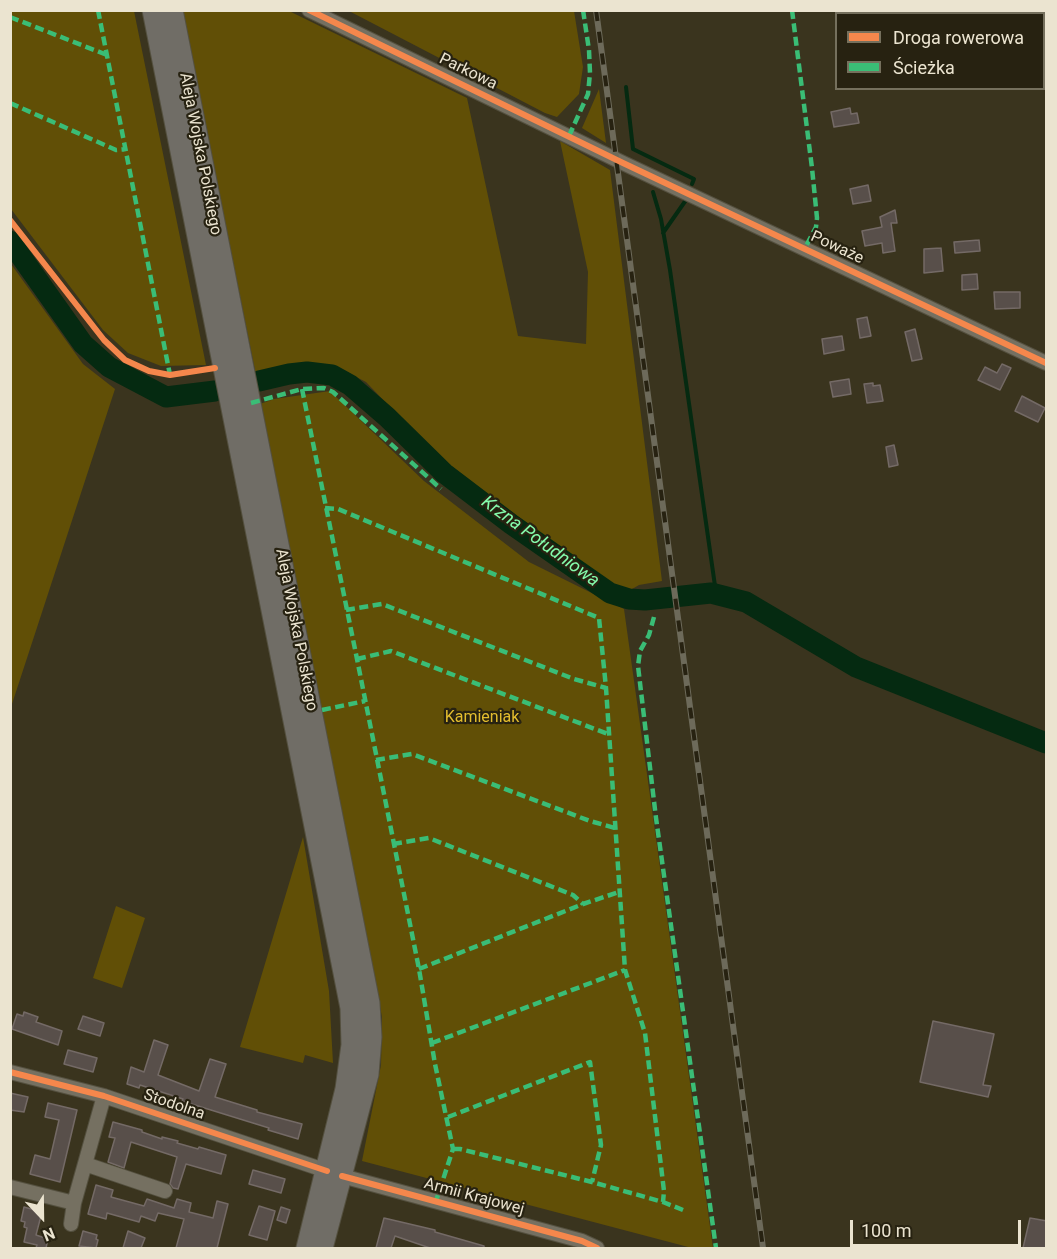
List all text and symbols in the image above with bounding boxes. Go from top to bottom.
legend [835,12,1045,90]
text: Droga rowerowa [893,27,1024,48]
street label: Parkowa [436,50,500,94]
text: Ścieżka [893,57,955,78]
street label: Aleja Wojska Polskiego [175,71,225,237]
street label: Poważe [808,227,866,269]
water label: Krzna Południowa [477,492,603,592]
street label: Aleja Wojska Polskiego [271,547,321,713]
park label: Kamieniak [445,708,519,728]
street label: Stodolna [141,1086,207,1124]
street label: Armii Krajowej [422,1174,526,1220]
north arrow [12,1187,72,1247]
scale bar [853,1208,1024,1246]
text: 100 m [861,1220,912,1241]
text: N [40,1223,58,1245]

